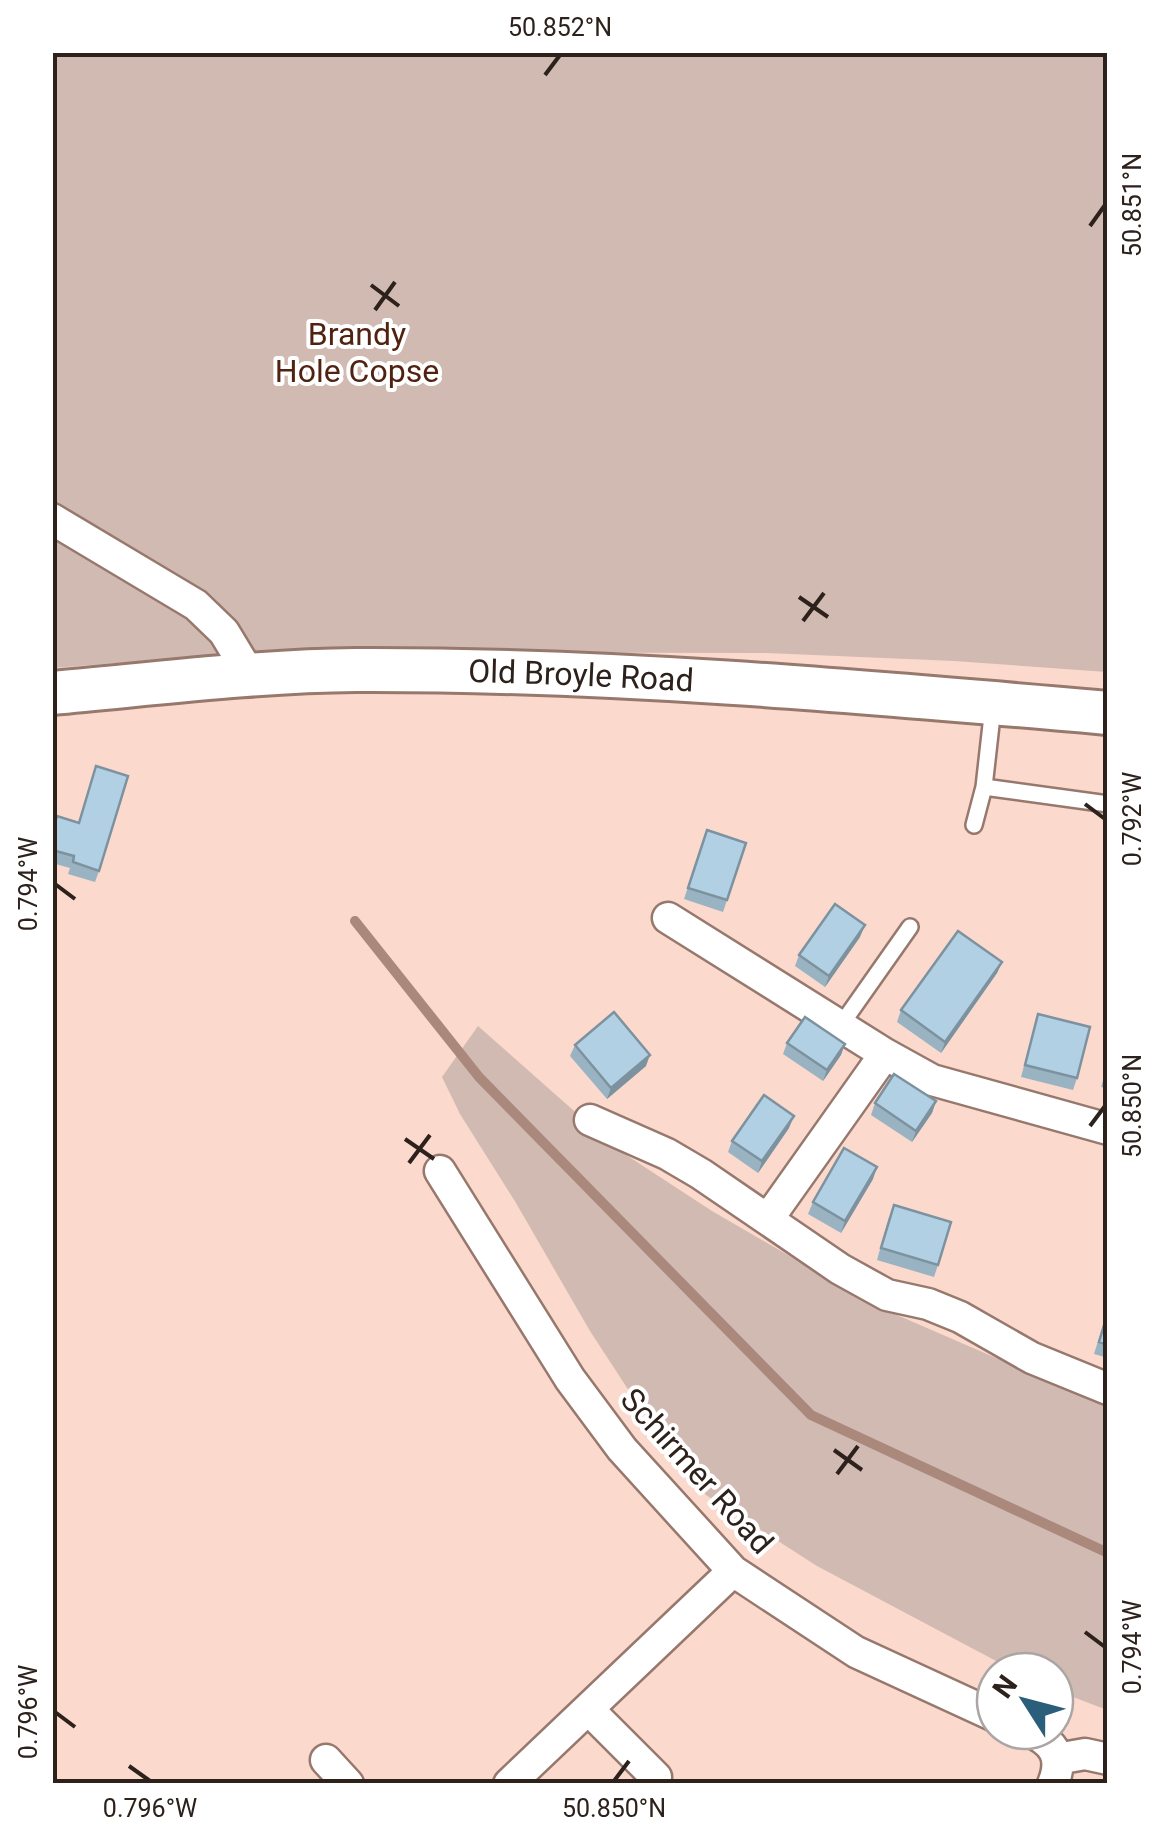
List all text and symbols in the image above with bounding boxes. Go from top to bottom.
text: 50.852°N [508,13,612,42]
text: 50.851°N [1118,153,1147,257]
park label: Brandy Hole Copse [275,315,439,390]
street label: Old Broyle Road [468,652,695,699]
text: 0.792°W [1118,772,1147,866]
text: 0.794°W [14,837,43,931]
text: 50.850°N [1118,1054,1147,1158]
street label: Schirmer Road [613,1381,781,1561]
text: 0.794°W [1118,1600,1147,1694]
north arrow [975,1651,1075,1751]
text: 0.796°W [14,1665,43,1759]
text: N [986,1669,1024,1704]
text: 0.796°W [103,1794,197,1823]
text: 50.850°N [562,1794,666,1823]

